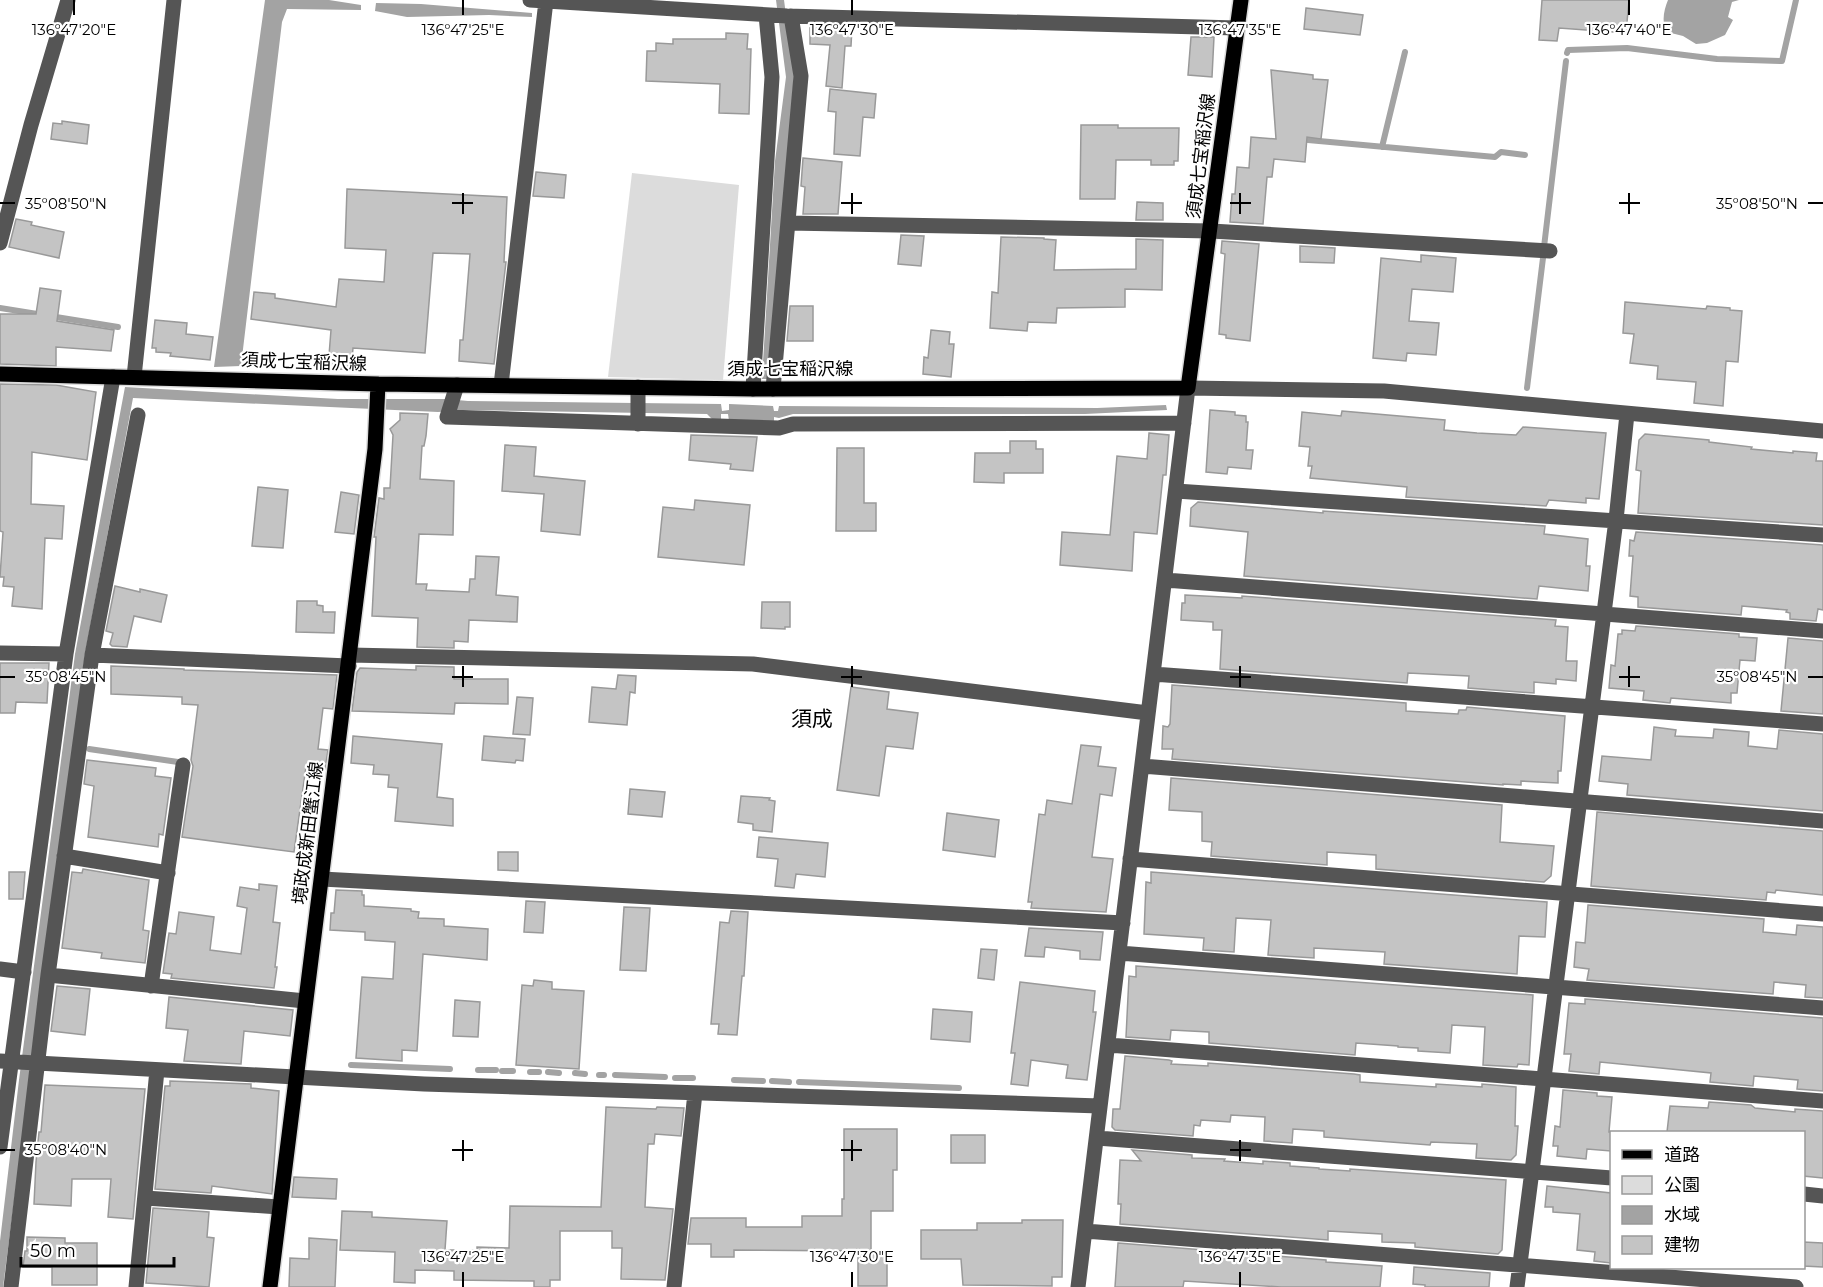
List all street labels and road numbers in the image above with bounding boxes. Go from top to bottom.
street label: 須成七宝稲沢線 [1182,92,1220,220]
street label: 須成七宝稲沢線 [241,349,367,375]
street label: 須成七宝稲沢線 [727,358,853,380]
street label: 境政成新田蟹江線 [288,760,328,906]

